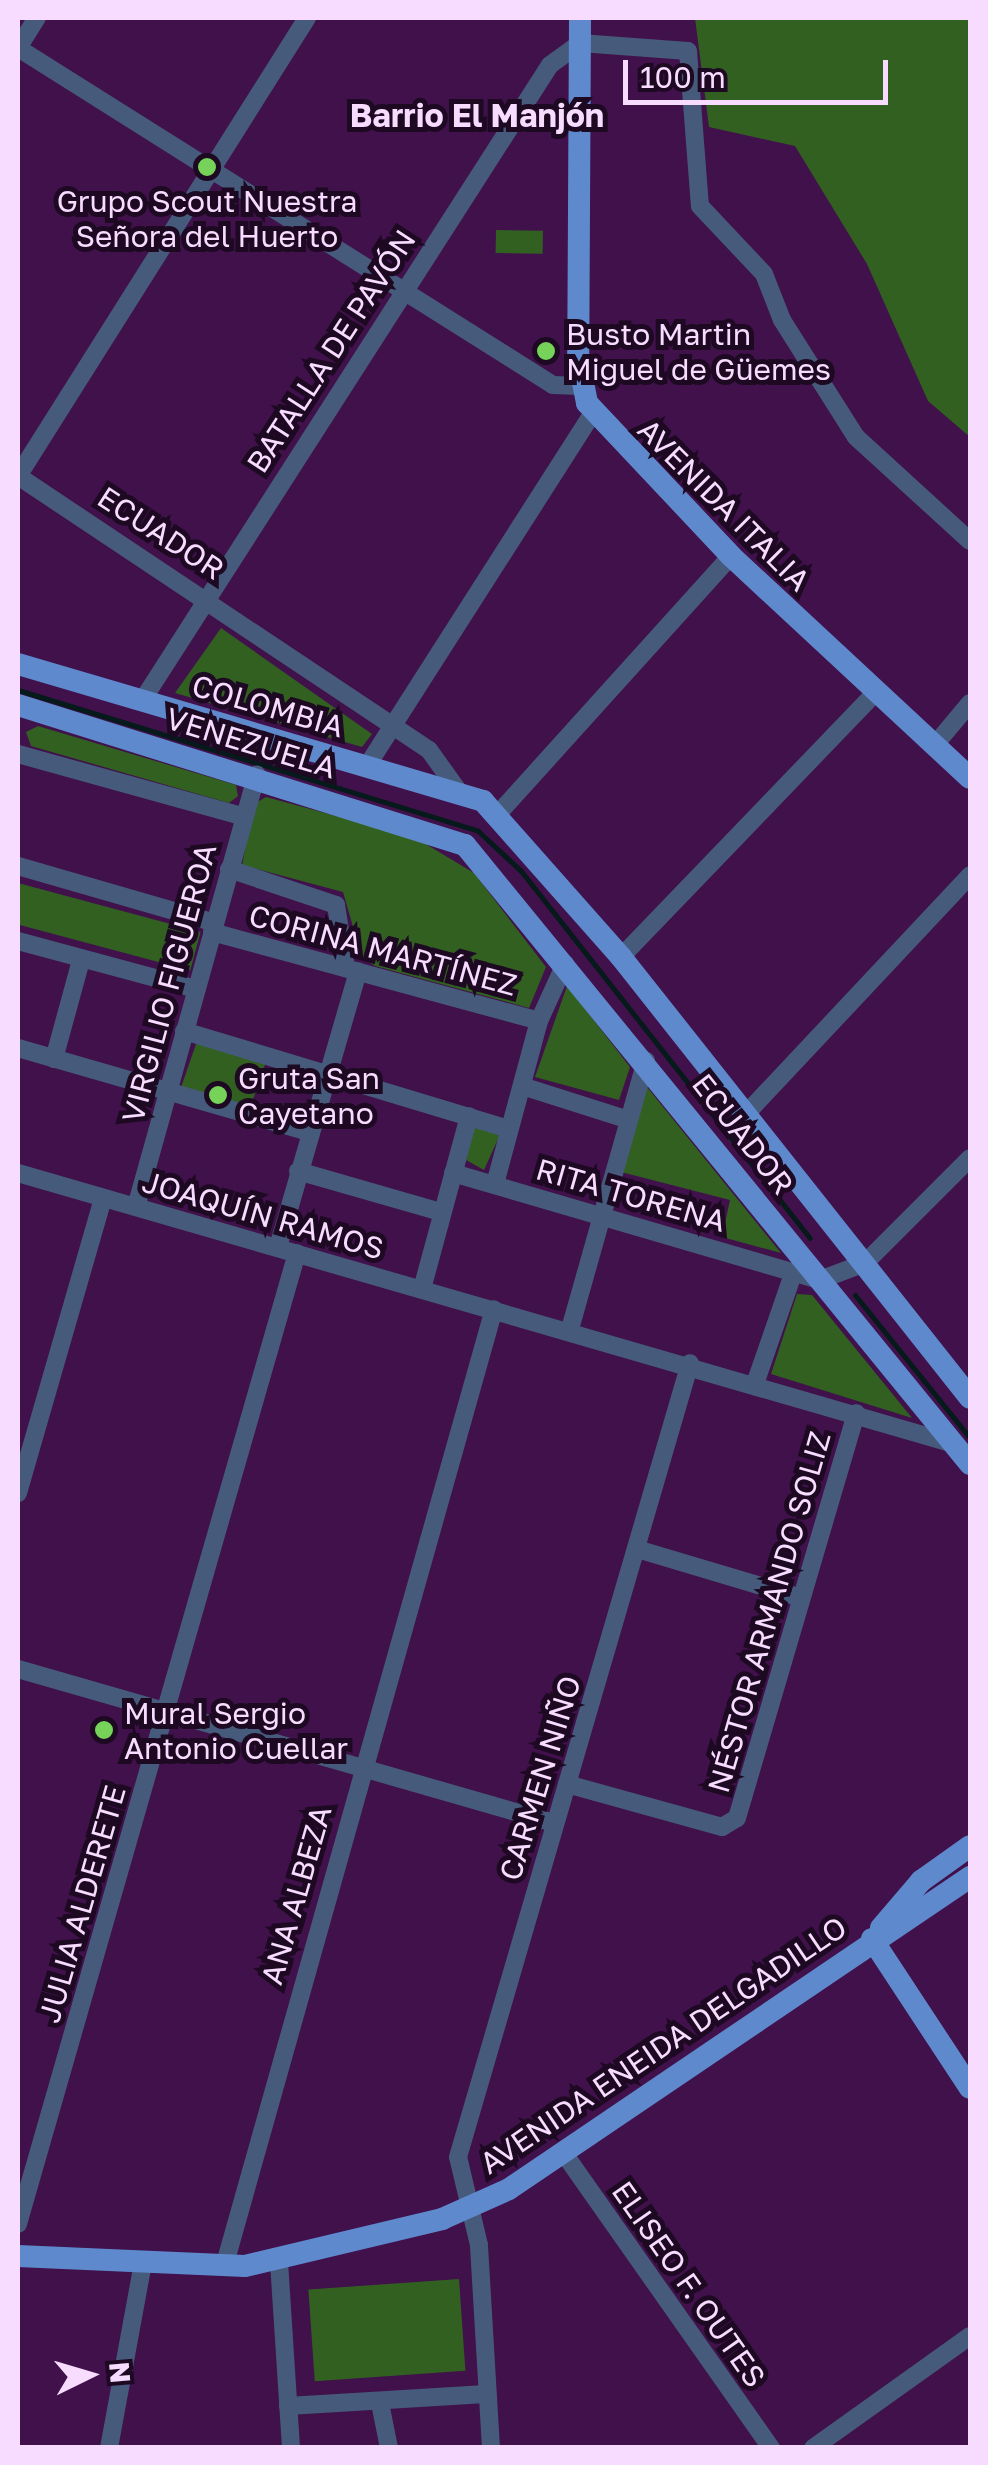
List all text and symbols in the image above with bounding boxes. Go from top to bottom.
scale bar [628,40,893,102]
text: 100 m [640,59,726,95]
district label: Barrio El Manjón [350,96,604,134]
marker: Grupo Scout Nuestra Señora del Huerto [196,156,218,178]
place label: Grupo Scout Nuestra Señora del Huerto [57,183,357,254]
street label: BATALLA DE PAVÓN [239,223,423,479]
place label: Busto Martin Miguel de Güemes [566,316,831,386]
marker: Busto Martin Miguel de Güemes [535,340,557,362]
street label: AVENIDA ITALIA [631,412,817,598]
street label: ECUADOR [91,479,231,587]
street label: COLOMBIA [188,667,348,745]
street label: VENEZUELA [162,700,340,786]
street label: VIRGILIO FIGUEROA [114,840,224,1126]
street label: CORINA MARTÍNEZ [245,897,521,1003]
place label: Gruta San Cayetano [238,1060,380,1130]
street label: ECUADOR [685,1066,801,1202]
marker: Gruta San Cayetano [207,1084,229,1106]
street label: RITA TORENA [532,1151,730,1239]
street label: JOAQUÍN RAMOS [138,1163,388,1267]
street label: NÉSTOR ARMANDO SOLIZ [700,1427,838,1797]
street label: CARMEN NIÑO [492,1671,588,1885]
place label: Mural Sergio Antonio Cuellar [124,1695,348,1766]
marker: Mural Sergio Antonio Cuellar [93,1719,115,1741]
street label: JULIA ALDERETE [31,1781,133,2027]
street label: ANA ALBEZA [253,1802,339,1988]
street label: AVENIDA ENEIDA DELGADILLO [473,1909,853,2181]
street label: ELISEO F. OUTES [605,2174,773,2394]
north arrow [40,2325,140,2425]
text: N [103,2360,138,2384]

